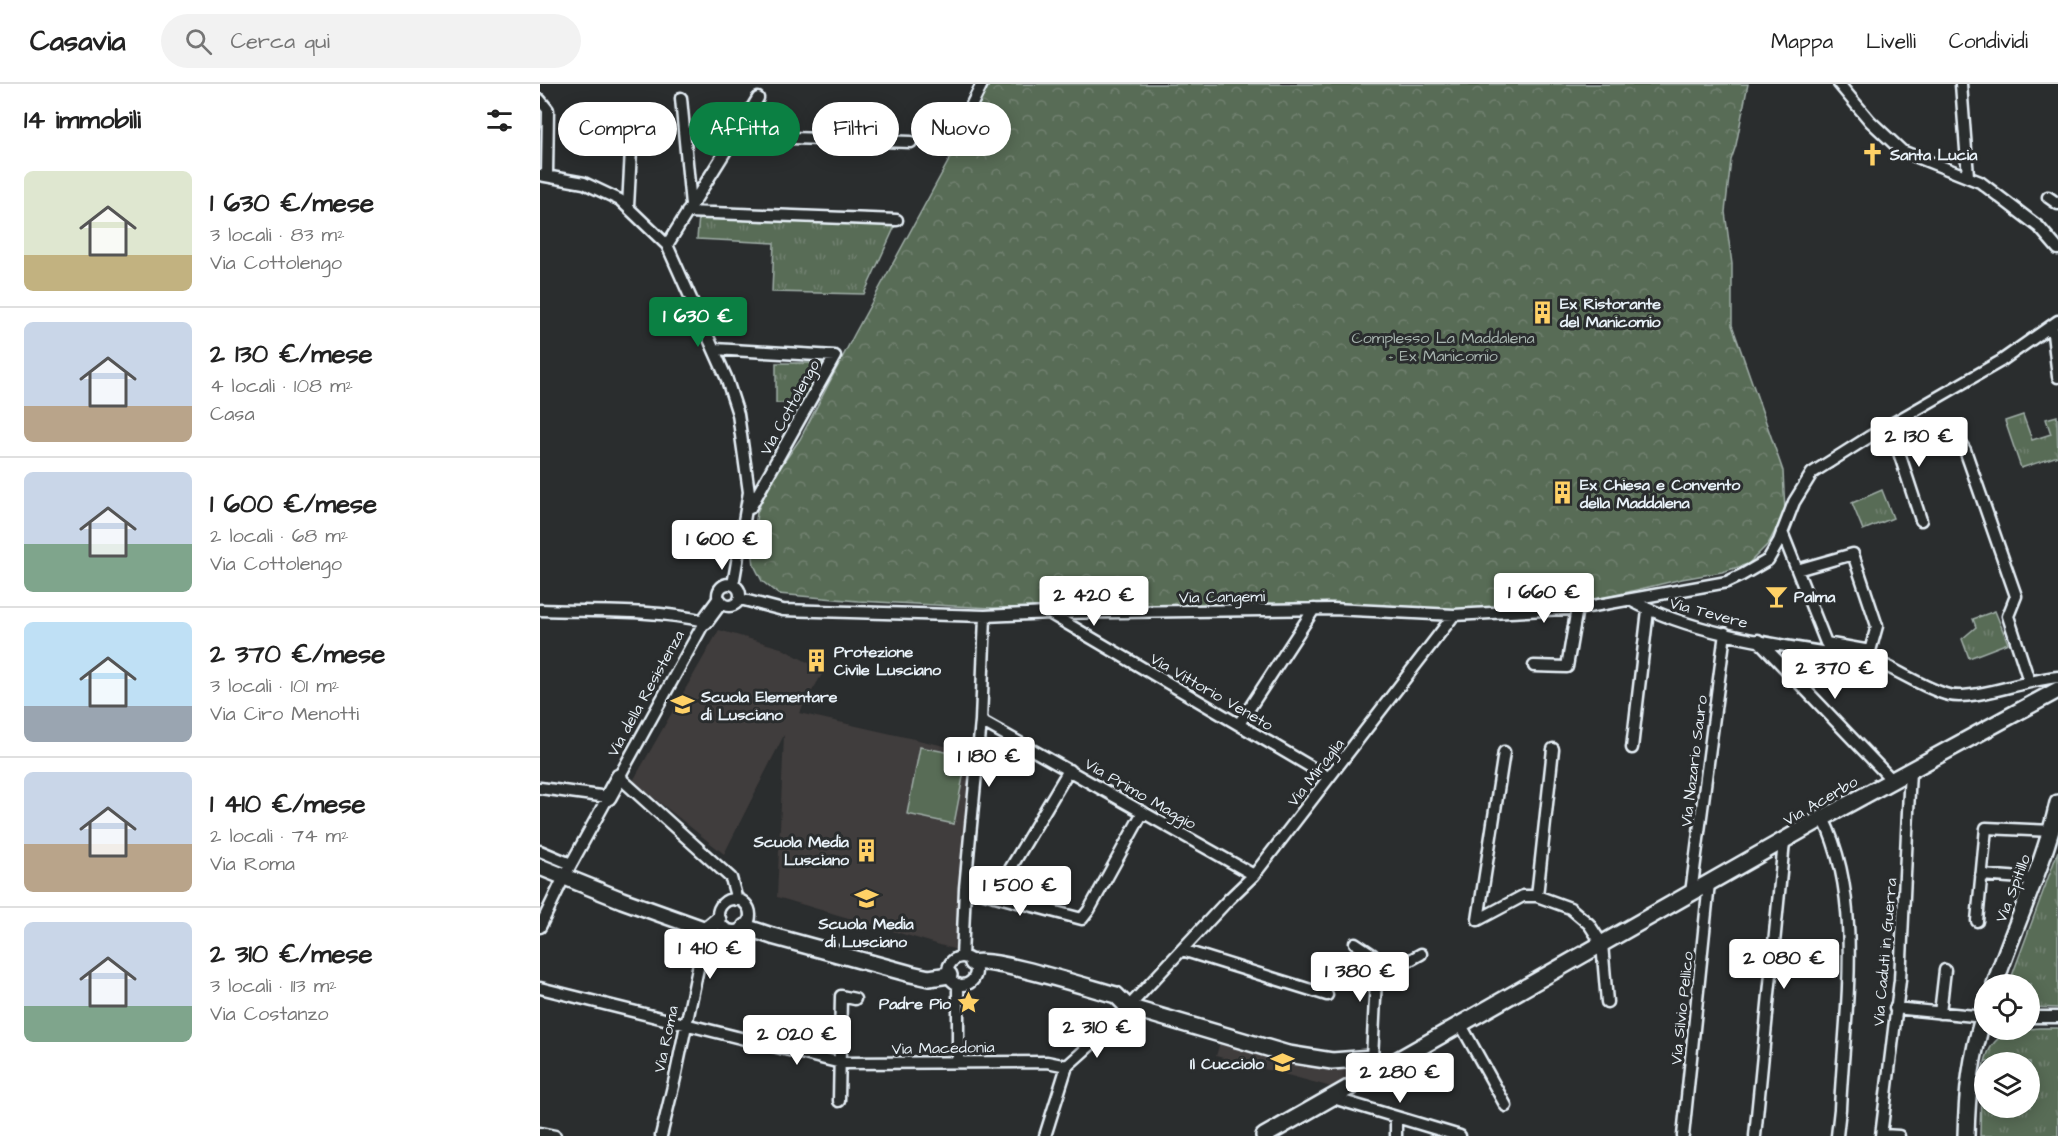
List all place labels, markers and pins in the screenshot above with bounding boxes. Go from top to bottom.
church icon: Santa Lucia [1859,141,1885,167]
place label: Santa Lucia [1889,144,1978,166]
place label: Ex Ristorante del Manicomio [1559,293,1662,333]
pin: 1 630 € [643,297,753,348]
building icon: Ex Ristorante del Manicomio [1529,299,1555,325]
pin: 2 130 € [1864,417,1974,468]
place label: Ex Chiesa e Convento della Maddalena [1579,474,1741,514]
building icon: Ex Chiesa e Convento della Maddalena [1549,480,1575,506]
pin: 1 600 € [667,520,777,571]
pin: 1 660 € [1489,573,1599,624]
pin: 2 420 € [1039,576,1149,627]
bar icon: Palma [1763,583,1789,609]
place label: Palma [1794,586,1836,608]
place label: Protezione Civile Lusciano [834,641,942,681]
building icon: Protezione Civile Lusciano [803,647,829,673]
pin: 2 370 € [1780,649,1890,700]
place label: Scuola Elementare di Lusciano [700,686,838,726]
school or university icon: Scuola Elementare di Lusciano [670,692,696,718]
pin: 1 180 € [934,737,1044,788]
place label: Scuola Media Lusciano [753,831,850,871]
building icon: Scuola Media Lusciano [854,837,880,863]
pin: 1 500 € [965,866,1075,917]
school or university icon: Scuola Media di Lusciano [853,885,879,911]
place label: Scuola Media di Lusciano [817,913,914,953]
pin: 1 410 € [655,929,765,980]
pin: 2 080 € [1729,939,1839,990]
pin: 1 380 € [1305,952,1415,1003]
place icon: Padre Pio [956,990,982,1016]
place label: Padre Pio [879,993,952,1015]
pin: 2 310 € [1042,1008,1152,1059]
pin: 2 020 € [742,1015,852,1066]
school or university icon: Il Cucciolo [1269,1050,1295,1076]
place label: Il Cucciolo [1190,1053,1265,1075]
pin: 2 280 € [1345,1053,1455,1104]

